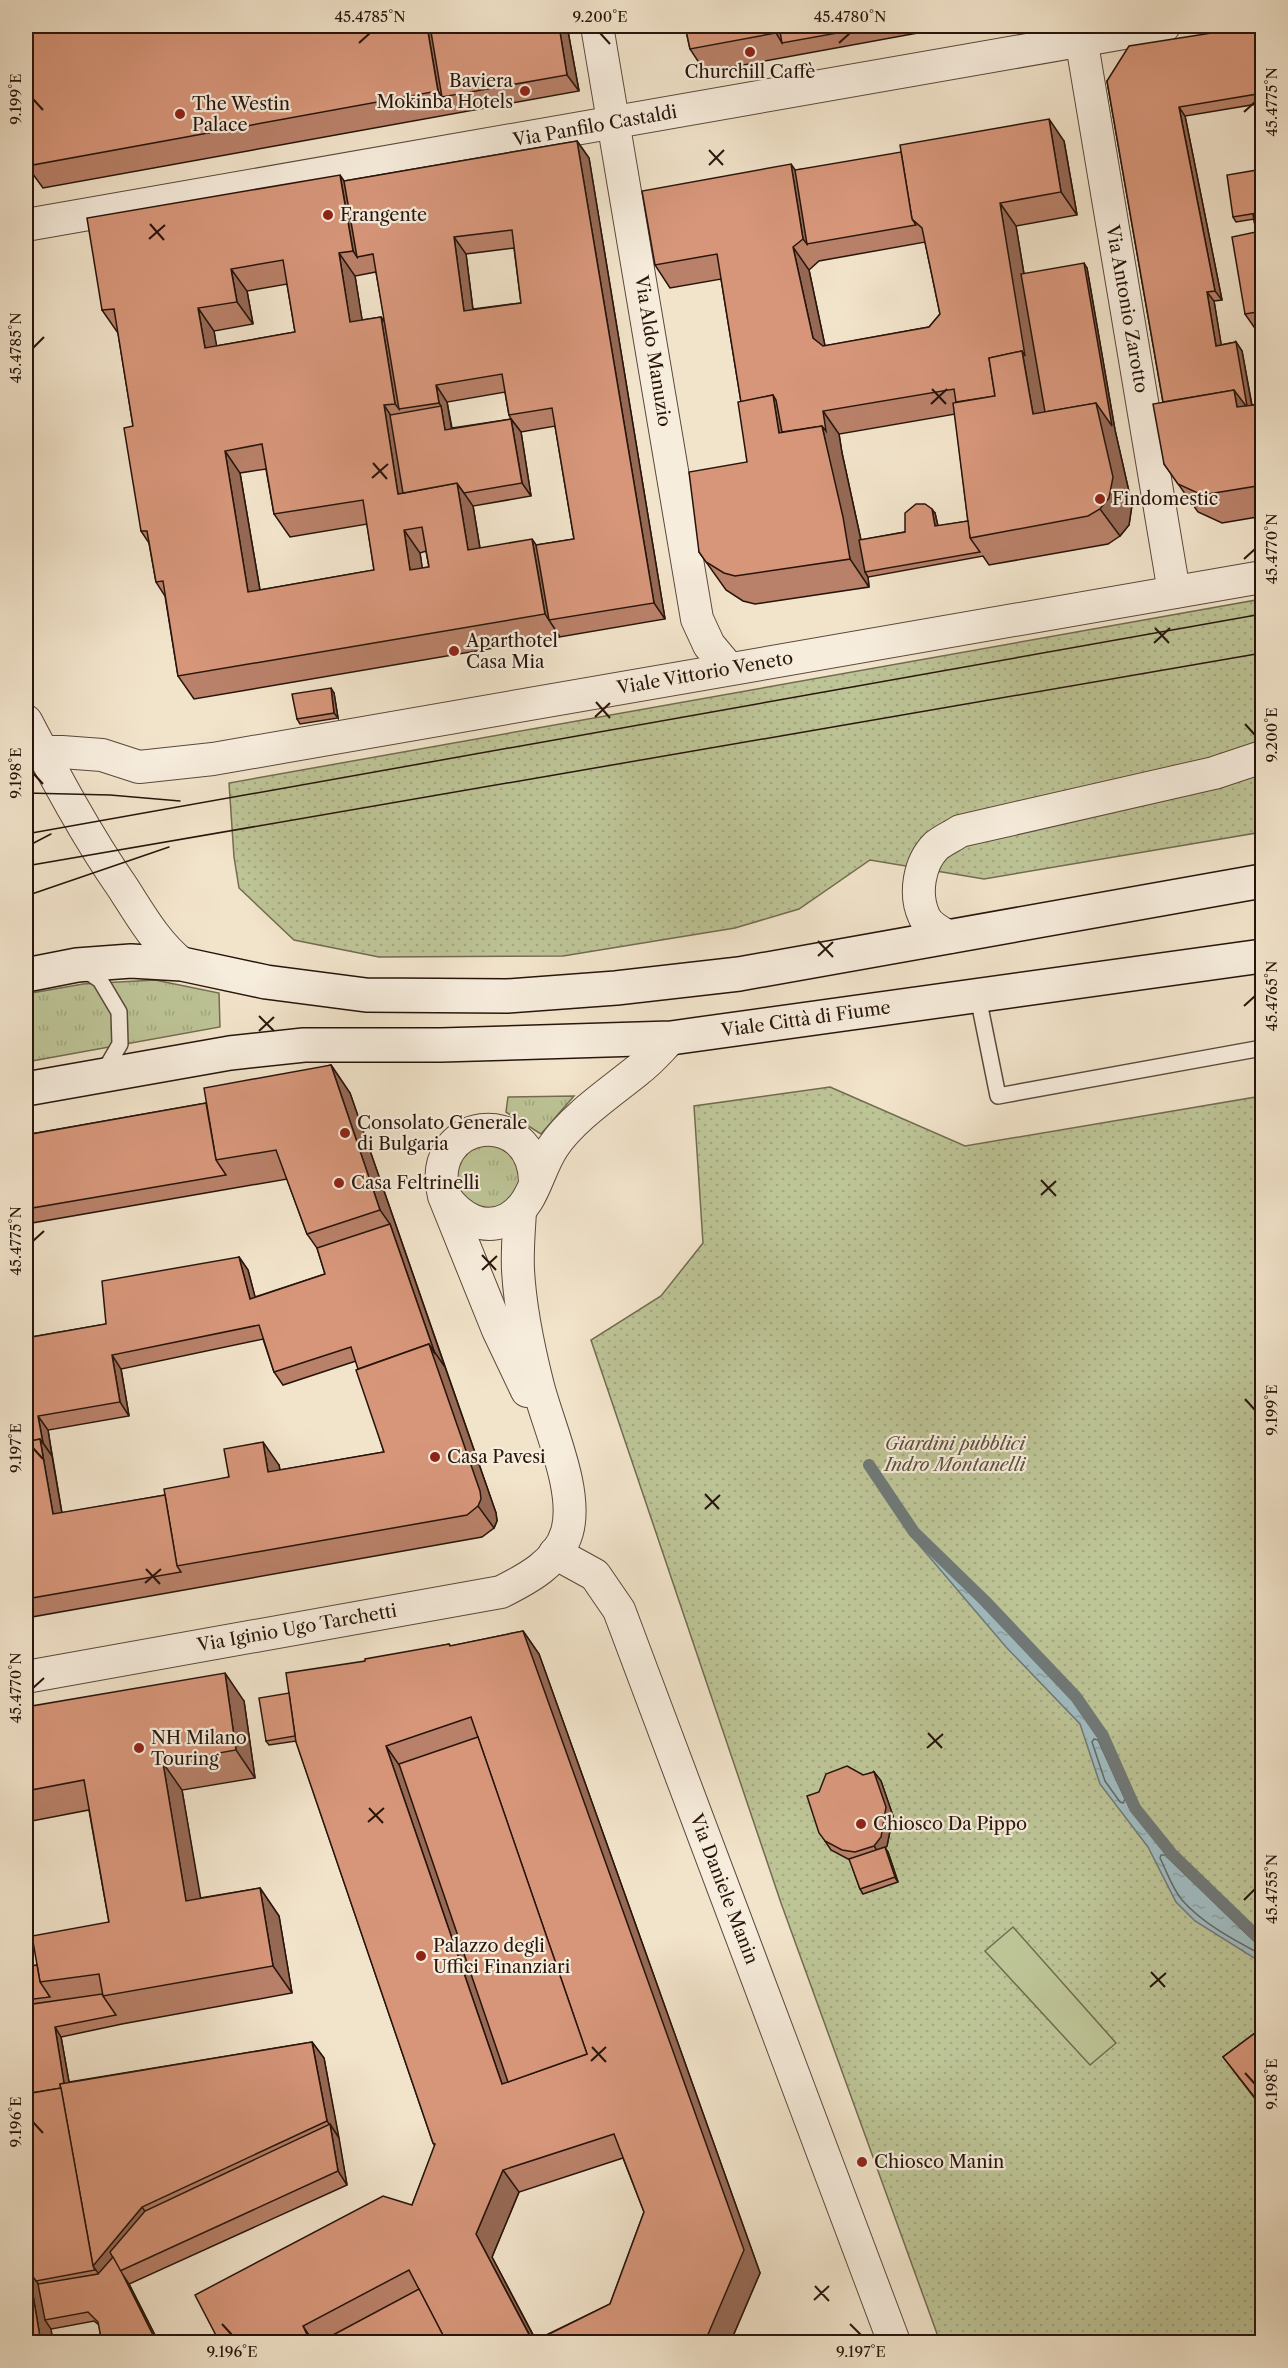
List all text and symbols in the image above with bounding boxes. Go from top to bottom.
text: 45.4785°N [334,7,406,26]
text: 9.200°E [572,7,628,26]
text: 45.4780°N [814,7,886,26]
marker: Churchill Caffè [743,45,757,59]
place label: Churchill Caffè [685,61,815,83]
text: 45.4775°N [1262,67,1281,137]
place label: Baviera Mokinba Hotels [376,70,513,113]
text: 9.199°E [6,73,25,125]
marker: Baviera Mokinba Hotels [518,84,532,98]
place label: The Westin Palace [192,93,290,136]
street label: Via Panfilo Castaldi [510,101,679,151]
marker: The Westin Palace [173,107,187,121]
place label: Frangente [340,204,427,226]
marker: Frangente [321,208,335,222]
street label: Via Antonio Zarotto [1101,222,1153,395]
street label: Via Aldo Manuzio [630,273,676,428]
text: 45.4785°N [6,312,25,384]
place label: Findomestic [1112,488,1218,510]
marker: Findomestic [1093,492,1107,506]
text: 45.4770°N [1262,513,1281,585]
place label: Aparthotel Casa Mia [465,630,558,673]
marker: Aparthotel Casa Mia [447,644,461,658]
street label: Viale Vittorio Veneto [614,647,795,699]
text: 9.200°E [1262,707,1281,763]
text: 9.198°E [6,747,25,799]
text: 45.4765°N [1262,961,1281,1031]
street label: Viale Città di Fiume [719,996,892,1042]
place label: Consolato Generale di Bulgaria [357,1112,527,1155]
marker: Consolato Generale di Bulgaria [338,1126,352,1140]
place label: Casa Feltrinelli [351,1172,480,1194]
marker: Casa Feltrinelli [332,1176,346,1190]
text: 45.4775°N [6,1206,25,1276]
text: 9.199°E [1262,1384,1281,1436]
text: 9.197°E [6,1423,25,1473]
park label: Giardini pubblici Indro Montanelli [883,1433,1027,1476]
place label: Casa Pavesi [447,1446,546,1468]
marker: Casa Pavesi [428,1450,442,1464]
street label: Via Iginio Ugo Tarchetti [194,1600,399,1657]
text: 45.4770°N [6,1652,25,1724]
place label: NH Milano Touring [151,1727,247,1770]
marker: NH Milano Touring [132,1741,146,1755]
street label: Via Daniele Manin [685,1810,763,1967]
place label: Chiosco Da Pippo [873,1813,1027,1835]
marker: Chiosco Da Pippo [854,1817,868,1831]
text: 45.4755°N [1262,1854,1281,1924]
place label: Palazzo degli Uffici Finanziari [433,1935,571,1978]
marker: Palazzo degli Uffici Finanziari [414,1949,428,1963]
text: 9.198°E [1262,2058,1281,2110]
text: 9.196°E [6,2097,25,2147]
place label: Chiosco Manin [874,2151,1004,2173]
marker: Chiosco Manin [855,2155,869,2169]
text: 9.196°E [207,2342,257,2361]
text: 9.197°E [836,2342,886,2361]

